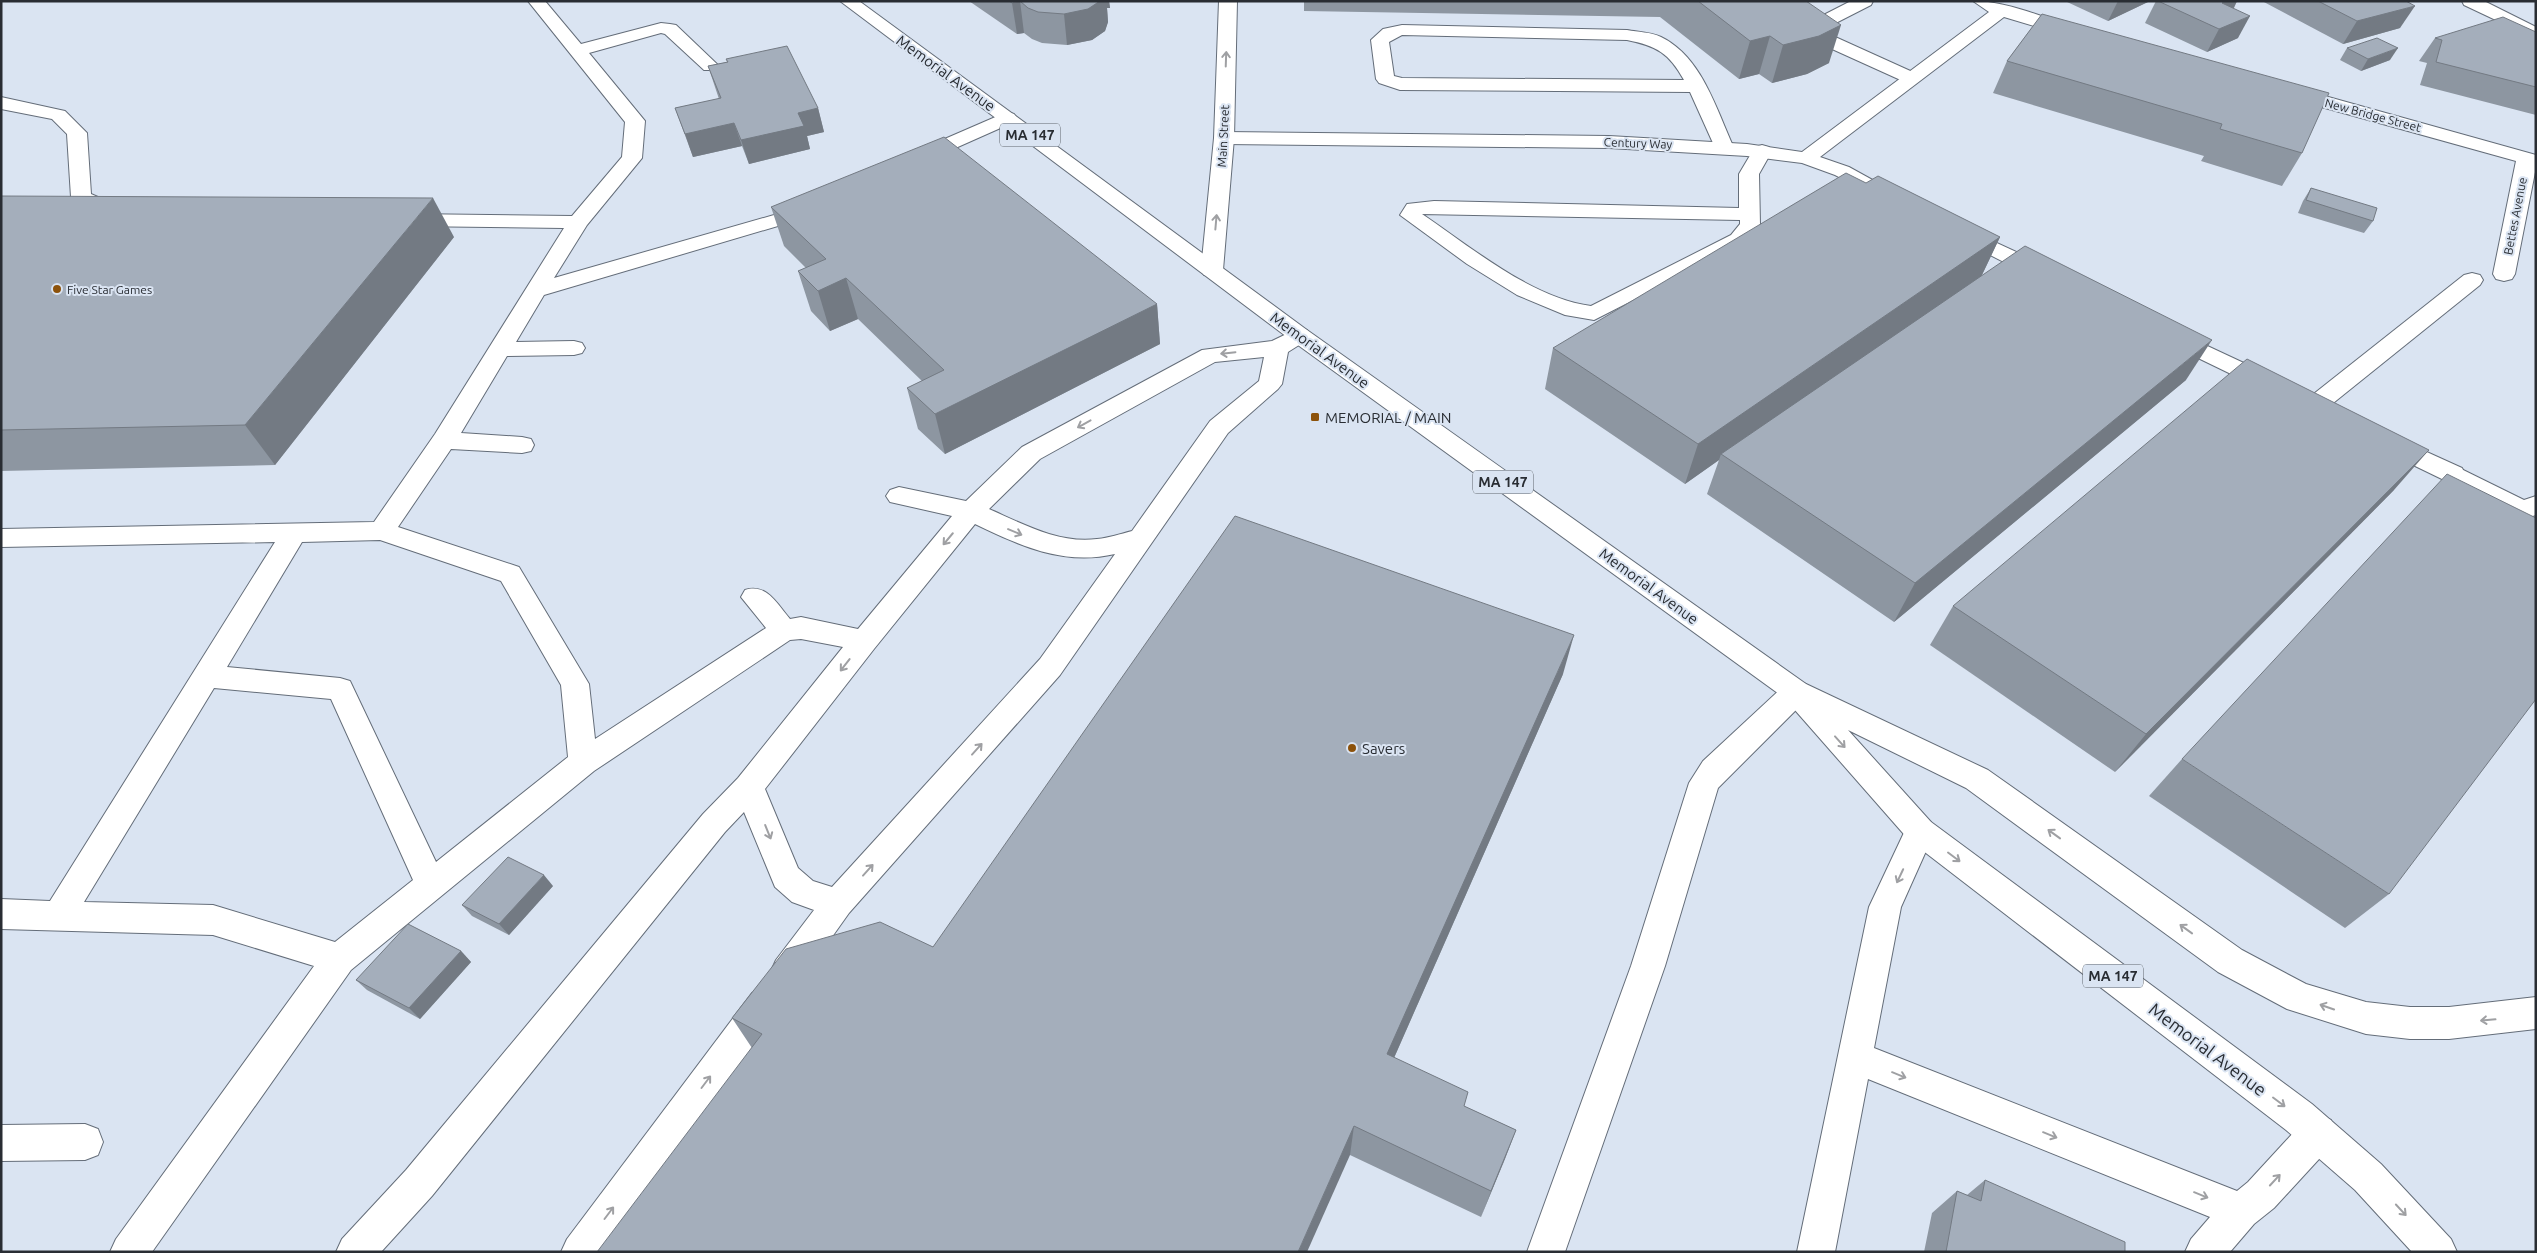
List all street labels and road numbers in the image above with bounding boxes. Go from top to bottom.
street label: Memorial Avenue [893,31,999,115]
street label: New Bridge Street [2323,96,2423,134]
street label: Main Street [1215,104,1231,168]
road number: MA 147 [1000,124,1060,146]
street label: Century Way [1604,135,1673,151]
street label: Bettes Avenue [2501,176,2529,256]
street label: Memorial Avenue [1267,308,1373,392]
road number: MA 147 [1473,471,1533,494]
street label: Memorial Avenue [1596,544,1702,628]
road number: MA 147 [2083,964,2143,988]
street label: Memorial Avenue [2145,998,2271,1100]

